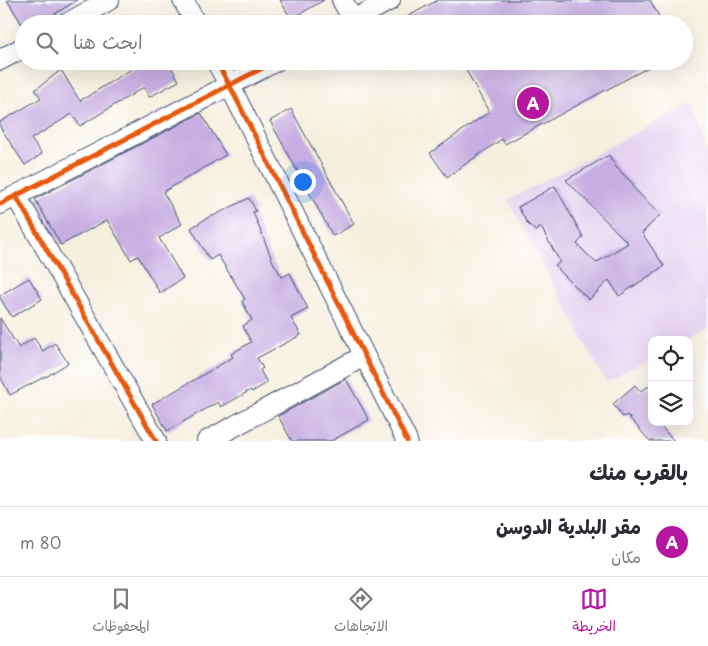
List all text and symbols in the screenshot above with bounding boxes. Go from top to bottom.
search box [15,15,693,70]
text: ابحث هنا [73,27,143,55]
icon: search [33,29,61,57]
pin: A [517,84,549,122]
your location [290,169,316,195]
map controls [648,336,693,426]
button: locate [648,336,693,381]
button: layers [648,381,693,426]
text: بالقرب منك [589,455,688,487]
text: مقر البلدية الدوسن [496,512,641,540]
text: 80 m [20,530,61,554]
text: A [666,530,678,554]
text: مكان [611,544,641,568]
tab: المحفوظات [92,585,150,639]
tab: الاتجاهات [334,585,388,639]
tab: الخريطة [572,585,616,639]

